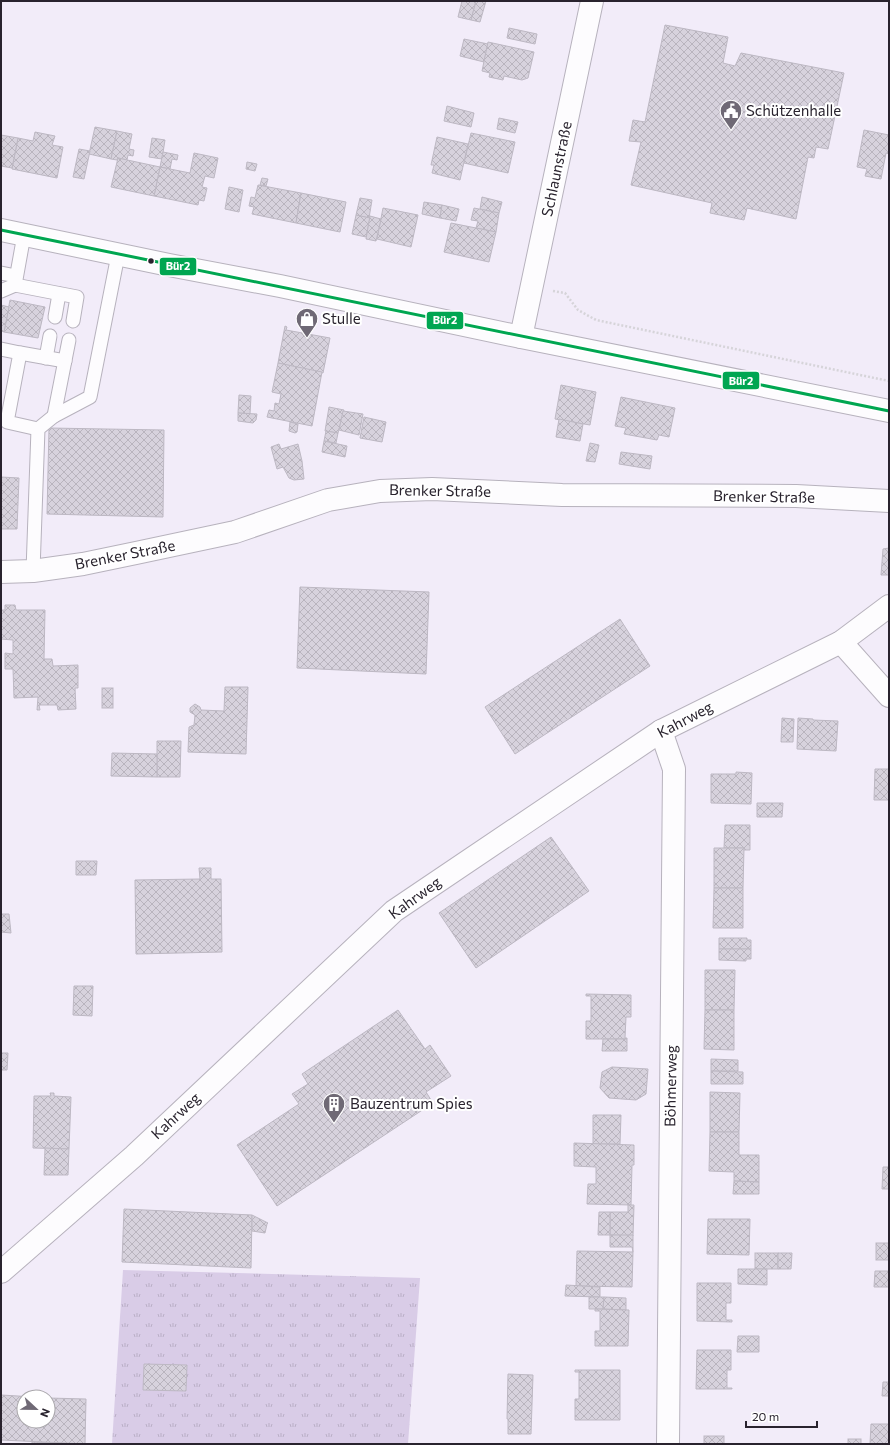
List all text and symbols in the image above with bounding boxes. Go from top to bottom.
public building icon: Schützenhalle [718,98,744,131]
place label: Schützenhalle [746,101,841,119]
street label: Schlaunstraße [537,119,575,218]
unlabelled marker [146,256,156,266]
line badge: Bür2 [159,257,197,276]
text: Bür2 [166,259,190,272]
shop icon: Stulle [294,306,320,339]
place label: Stulle [322,309,361,327]
line badge: Bür2 [426,311,464,330]
text: Bür2 [433,313,457,326]
line badge: Bür2 [722,371,760,390]
text: Bür2 [729,374,753,387]
street label: Brenker Straße [389,480,491,500]
street label: Brenker Straße [713,486,815,506]
street label: Brenker Straße [73,535,177,573]
street label: Kahrweg [654,697,715,741]
street label: Kahrweg [385,872,444,922]
street label: Böhmerweg [660,1045,680,1127]
street label: Kahrweg [147,1088,203,1142]
building icon: Bauzentrum Spies [321,1091,347,1124]
place label: Bauzentrum Spies [350,1094,473,1112]
north arrow [16,1389,56,1429]
scale bar [746,1403,817,1429]
text: N [38,1407,53,1419]
text: 20 m [752,1409,779,1423]

